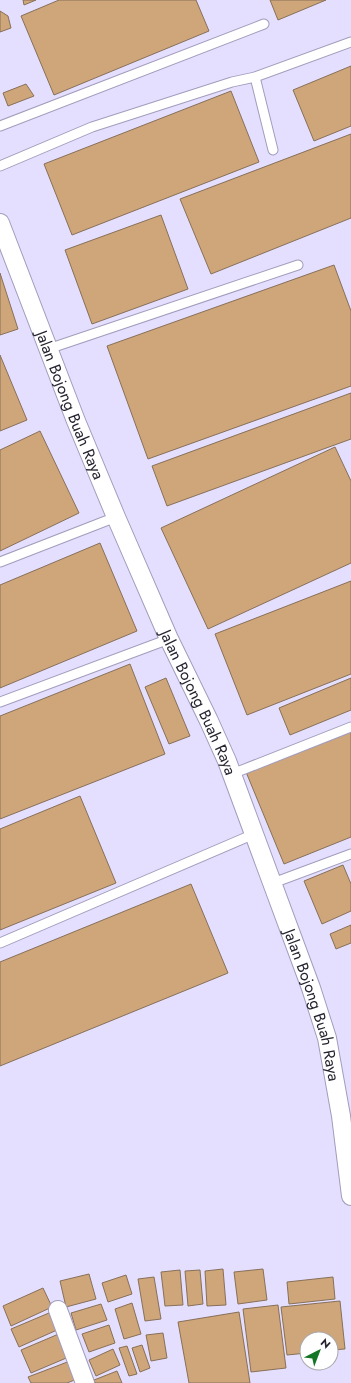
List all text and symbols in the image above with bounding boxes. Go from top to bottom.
street label: Jalan Bojong Buah Raya [30,325,111,483]
street label: Jalan Bojong Buah Raya [154,624,243,778]
street label: Jalan Bojong Buah Raya [278,923,346,1083]
north arrow [299,1331,339,1371]
text: N [317,1335,334,1352]

